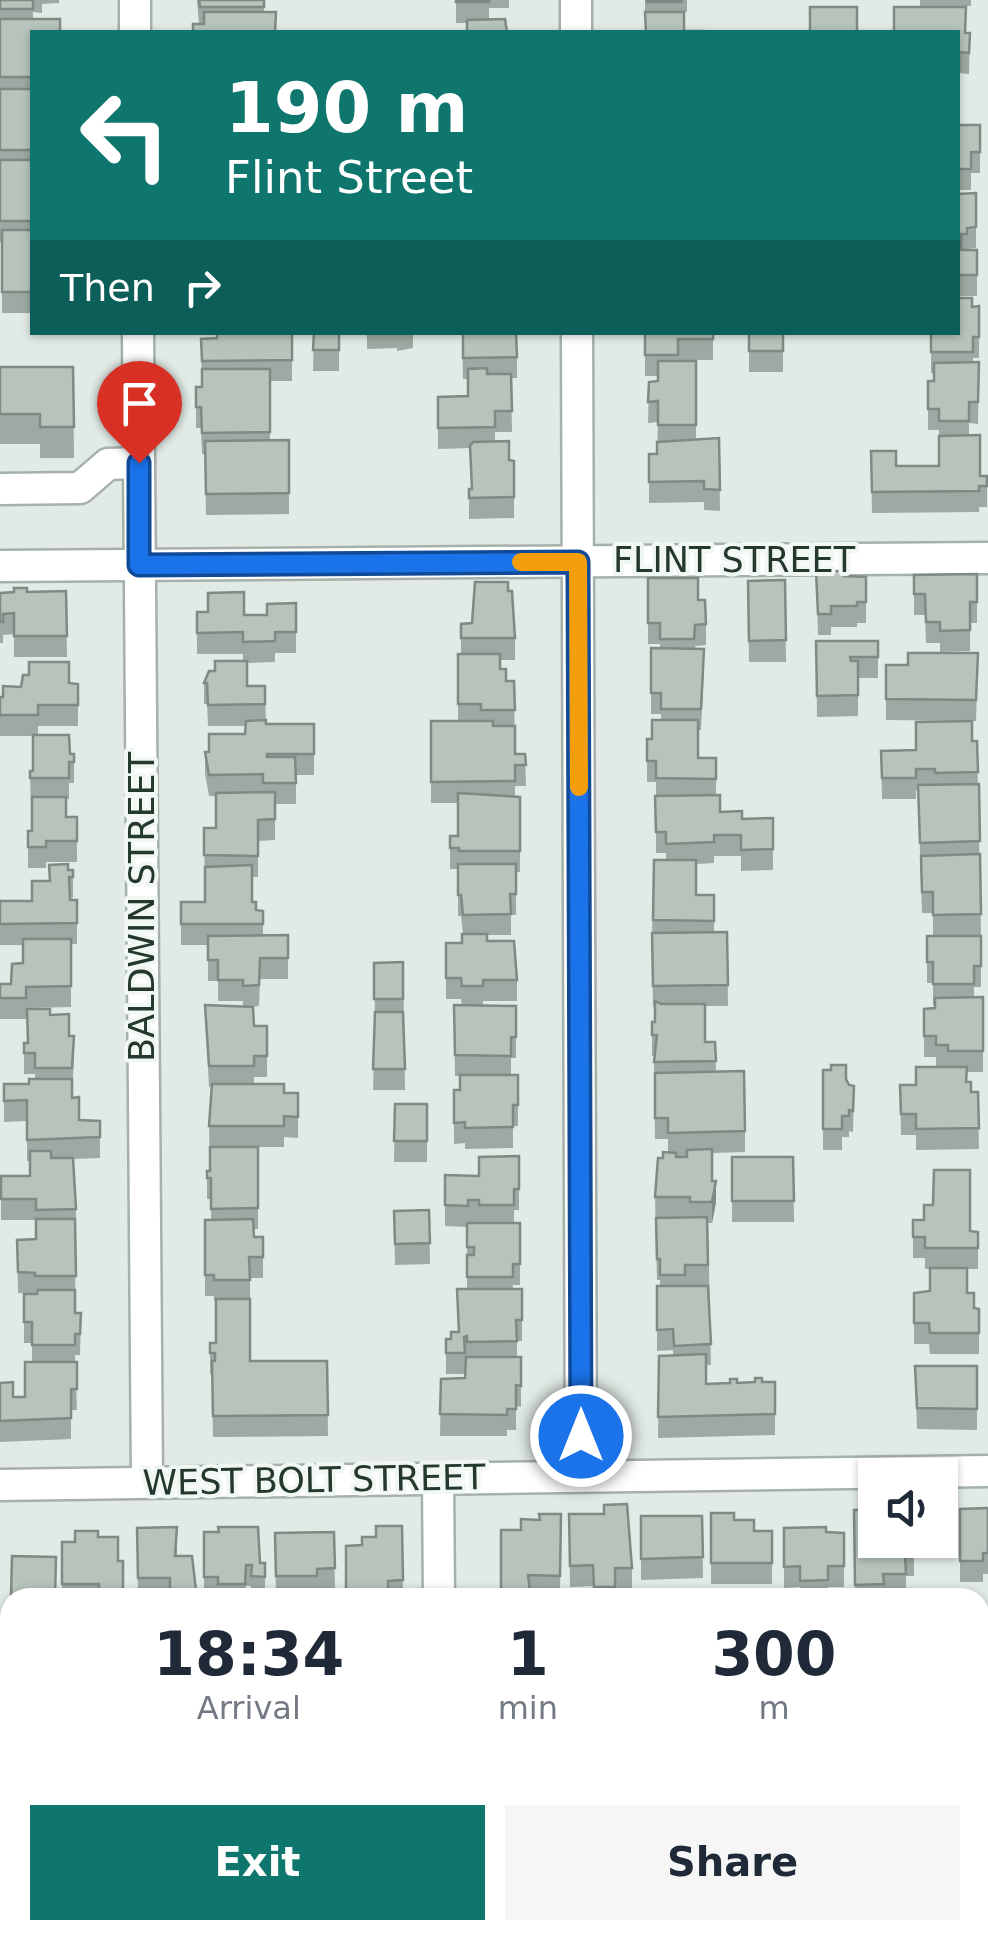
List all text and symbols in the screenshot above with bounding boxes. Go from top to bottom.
text: 190 m [225,67,468,149]
icon: left [60,70,190,200]
text: Flint Street [225,151,473,204]
icon: right [175,260,230,315]
text: Then [60,266,155,310]
pin [97,361,182,464]
icon: arrive [112,376,167,431]
street label: FLINT STREET [613,540,856,580]
street label: BALDWIN STREET [122,751,162,1062]
position arrow [529,1384,633,1488]
street label: WEST BOLT STREET [142,1457,486,1503]
map controls [858,1458,958,1558]
button: sound [858,1458,958,1558]
text: 18:34 [153,1619,344,1689]
text: 1 [507,1619,549,1689]
text: 300 [711,1619,837,1689]
text: Arrival [197,1689,301,1727]
text: min [498,1689,558,1727]
text: m [758,1689,790,1727]
button: Exit [30,1805,485,1920]
button: Share [505,1805,960,1920]

